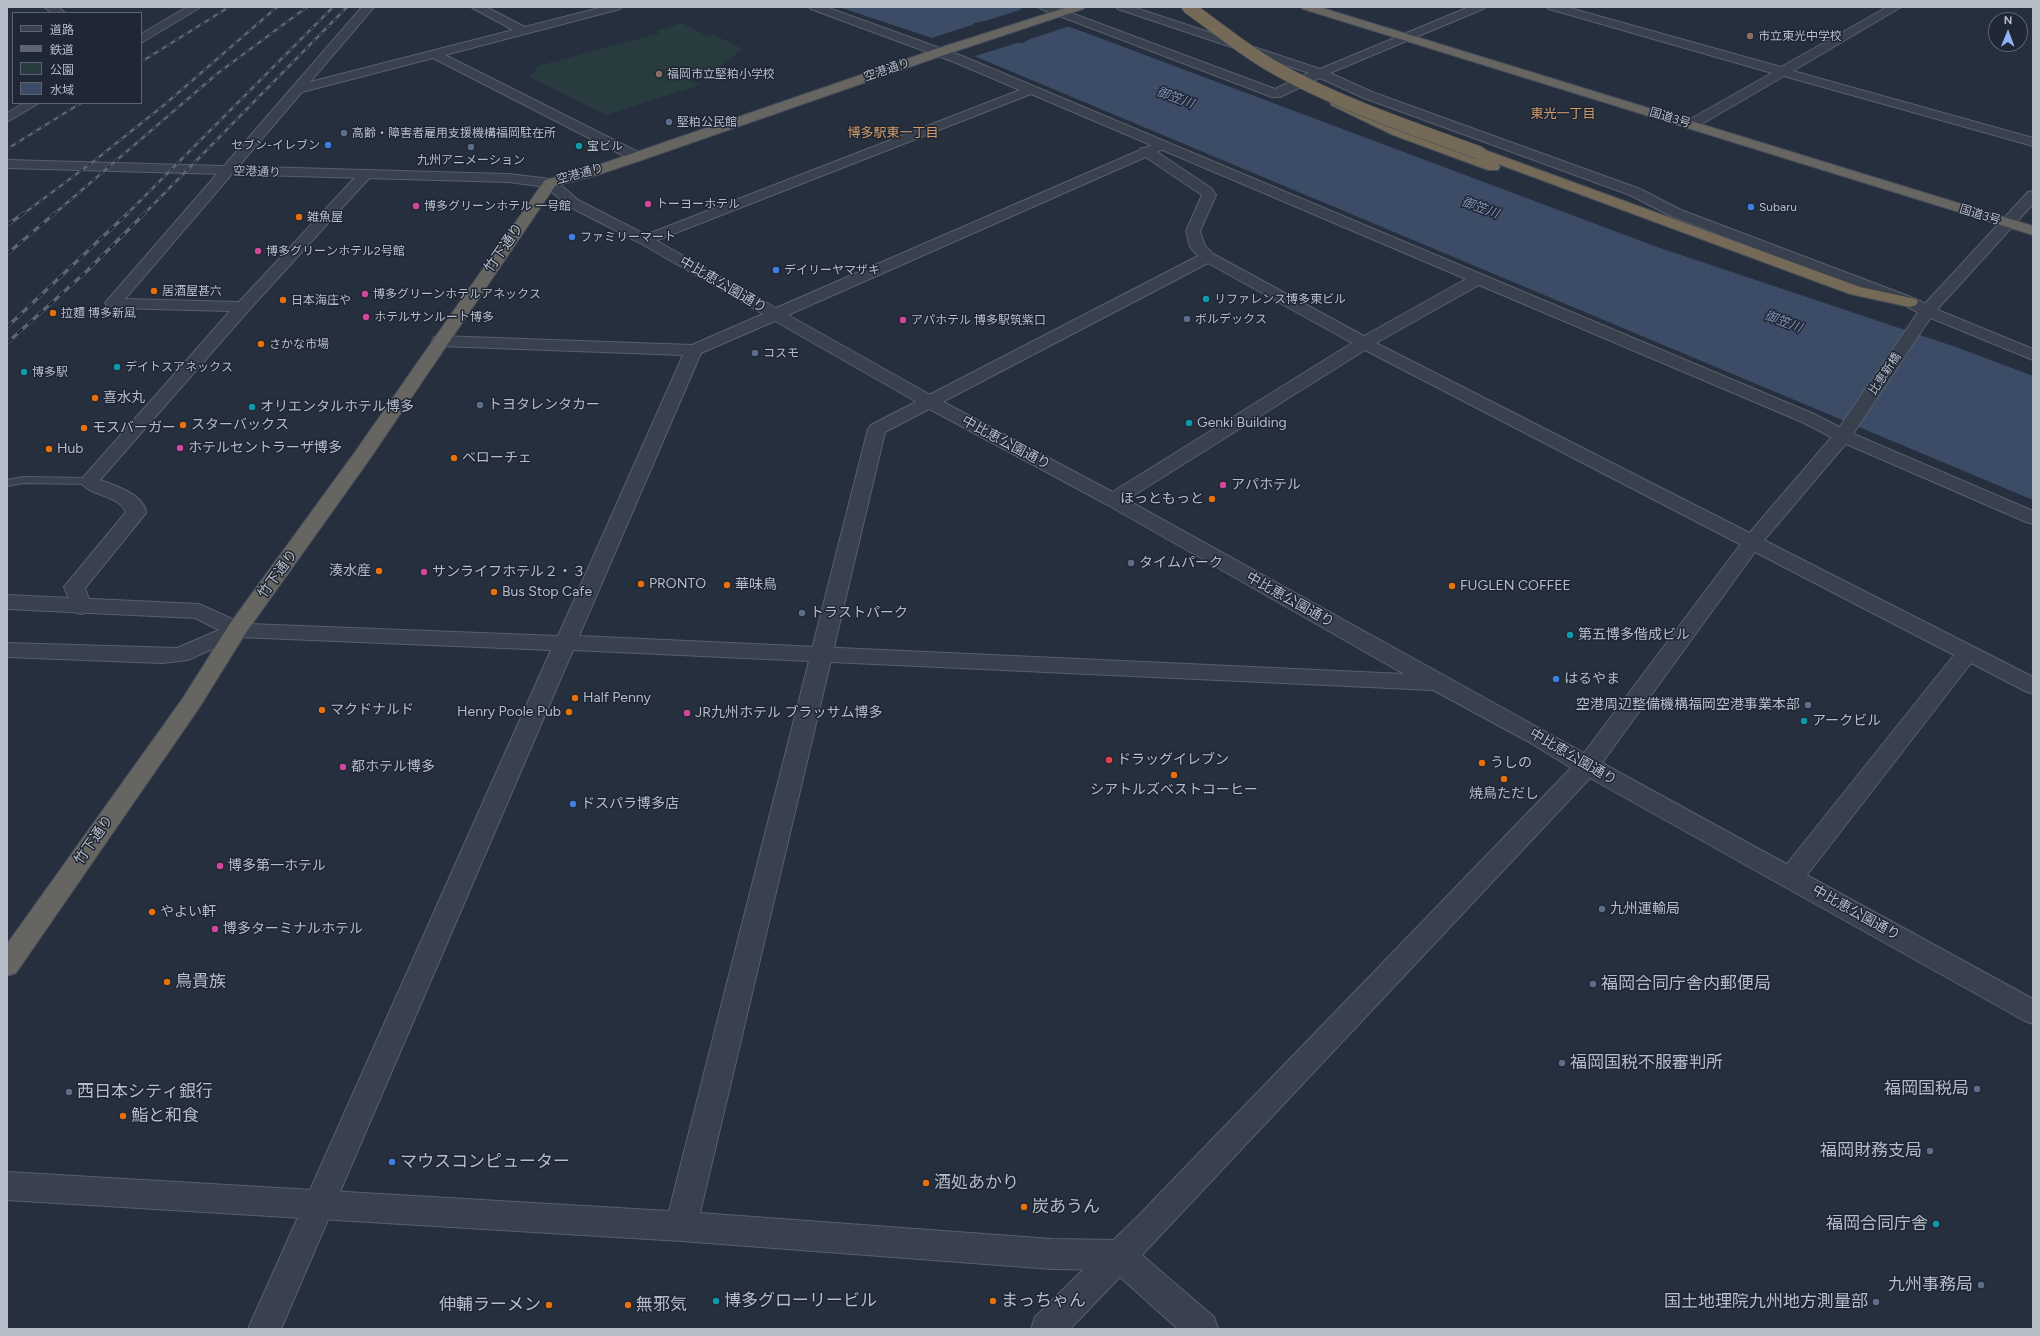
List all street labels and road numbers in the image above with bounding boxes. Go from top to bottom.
street label: 空港通り [862,55,912,85]
street label: 国道3号 [1648,105,1692,131]
street label: 空港通り [555,161,605,187]
street label: 空港通り [233,164,281,180]
street label: 国道3号 [1958,202,2002,228]
street label: 竹下通り [481,220,527,276]
street label: 中比恵公園通り [676,253,770,317]
street label: 比恵新橋 [1866,350,1904,398]
street label: 中比恵公園通り [959,413,1053,473]
street label: 竹下通り [255,546,301,602]
street label: 中比恵公園通り [1243,569,1337,631]
street label: 中比恵公園通り [1526,725,1620,789]
street label: 竹下通り [71,812,117,868]
street label: 中比恵公園通り [1809,882,1903,944]

